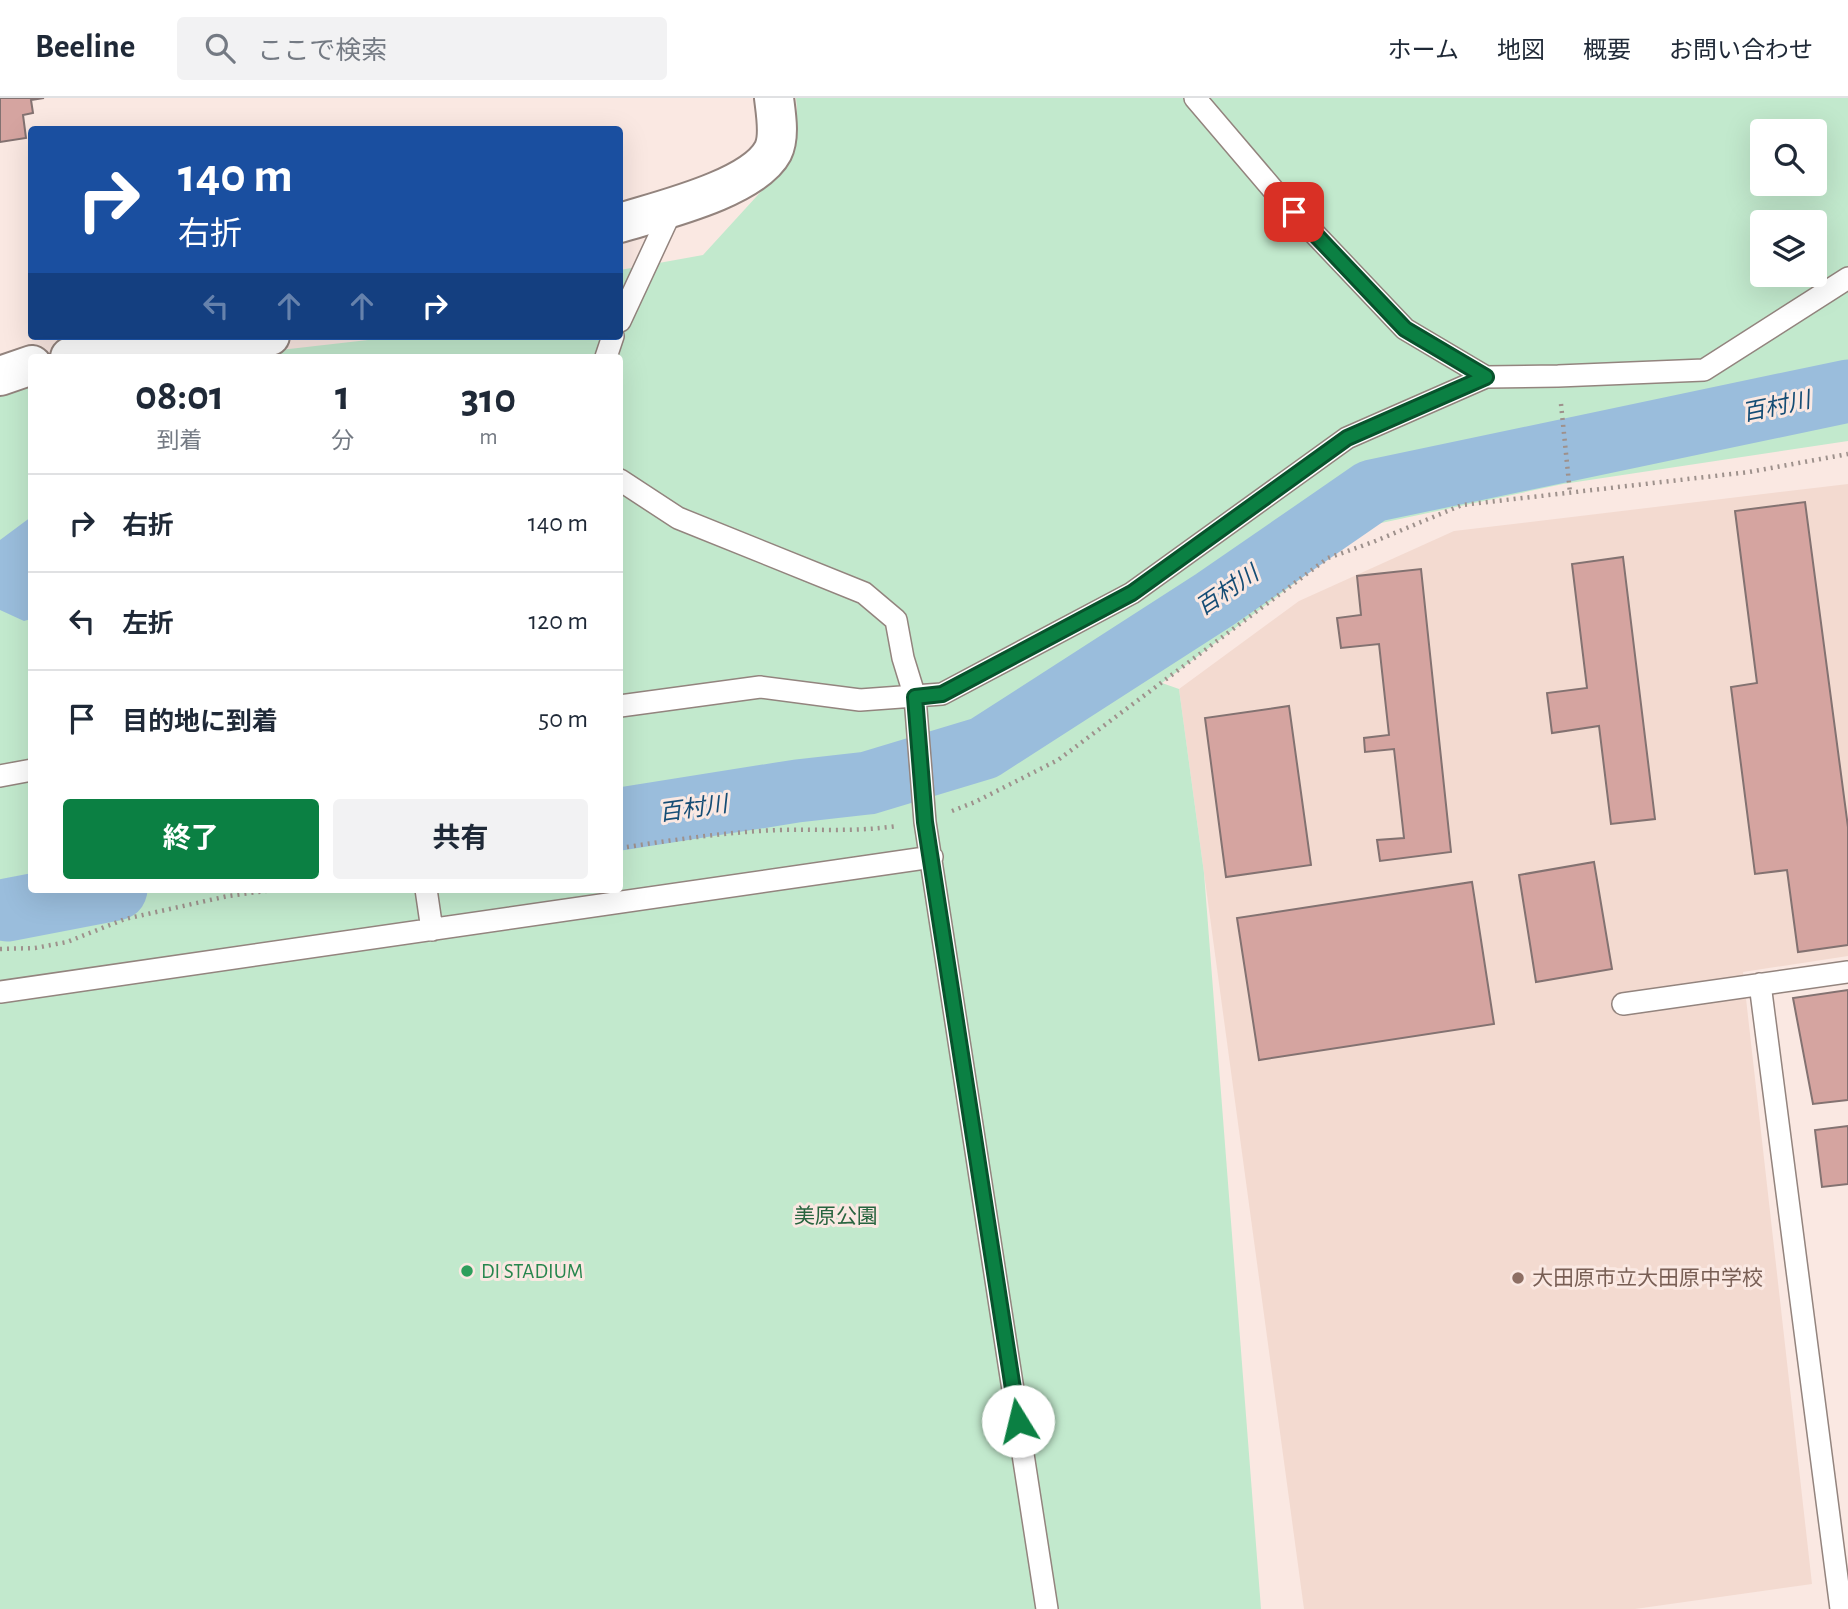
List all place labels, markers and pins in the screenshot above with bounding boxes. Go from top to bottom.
pin [1264,182,1324,242]
place label: DI STADIUM [481,1261,583,1282]
marker: DI STADIUM [459,1263,475,1279]
place label: 大田原市立大田原中学校 [1532,1267,1763,1289]
marker: 大田原市立大田原中学校 [1510,1270,1526,1286]

